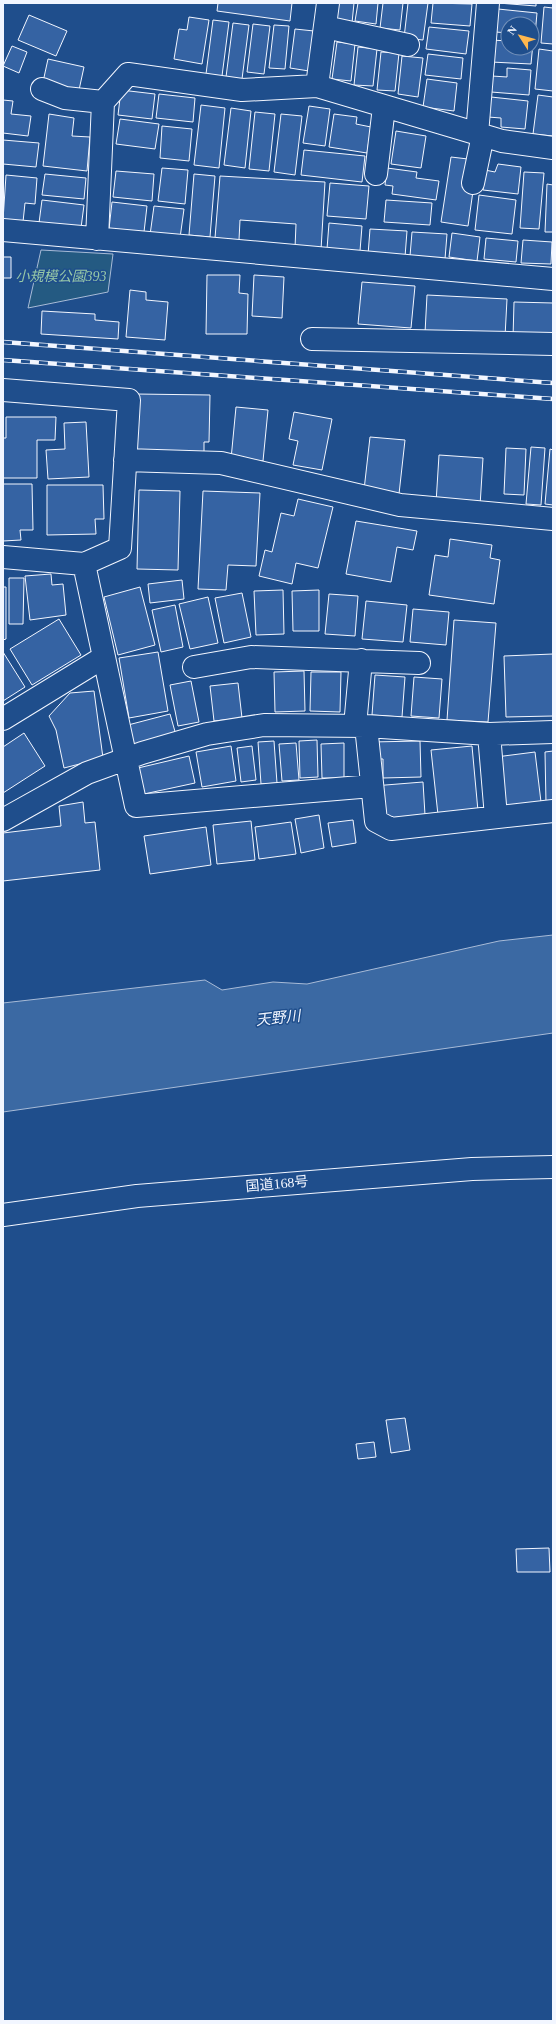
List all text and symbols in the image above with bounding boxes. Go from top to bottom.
north arrow [500,16,540,56]
text: N [505,23,519,37]
park label: 小規模公園393 [16,269,107,284]
water label: 天野川 [255,1007,303,1028]
street label: 国道168号 [245,1174,309,1194]

